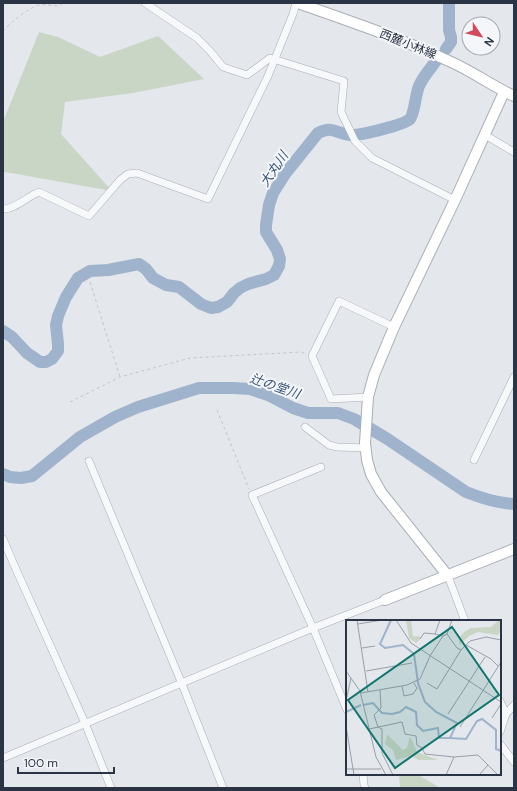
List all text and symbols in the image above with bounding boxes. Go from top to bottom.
north arrow [461,16,501,56]
street label: 西麓小林線 [377,25,439,63]
text: N [481,34,497,49]
water label: 大丸川 [256,146,293,190]
water label: 辻の堂川 [248,369,304,403]
inset map [346,620,501,775]
scale bar [18,749,114,775]
text: 100 m [24,755,58,771]

